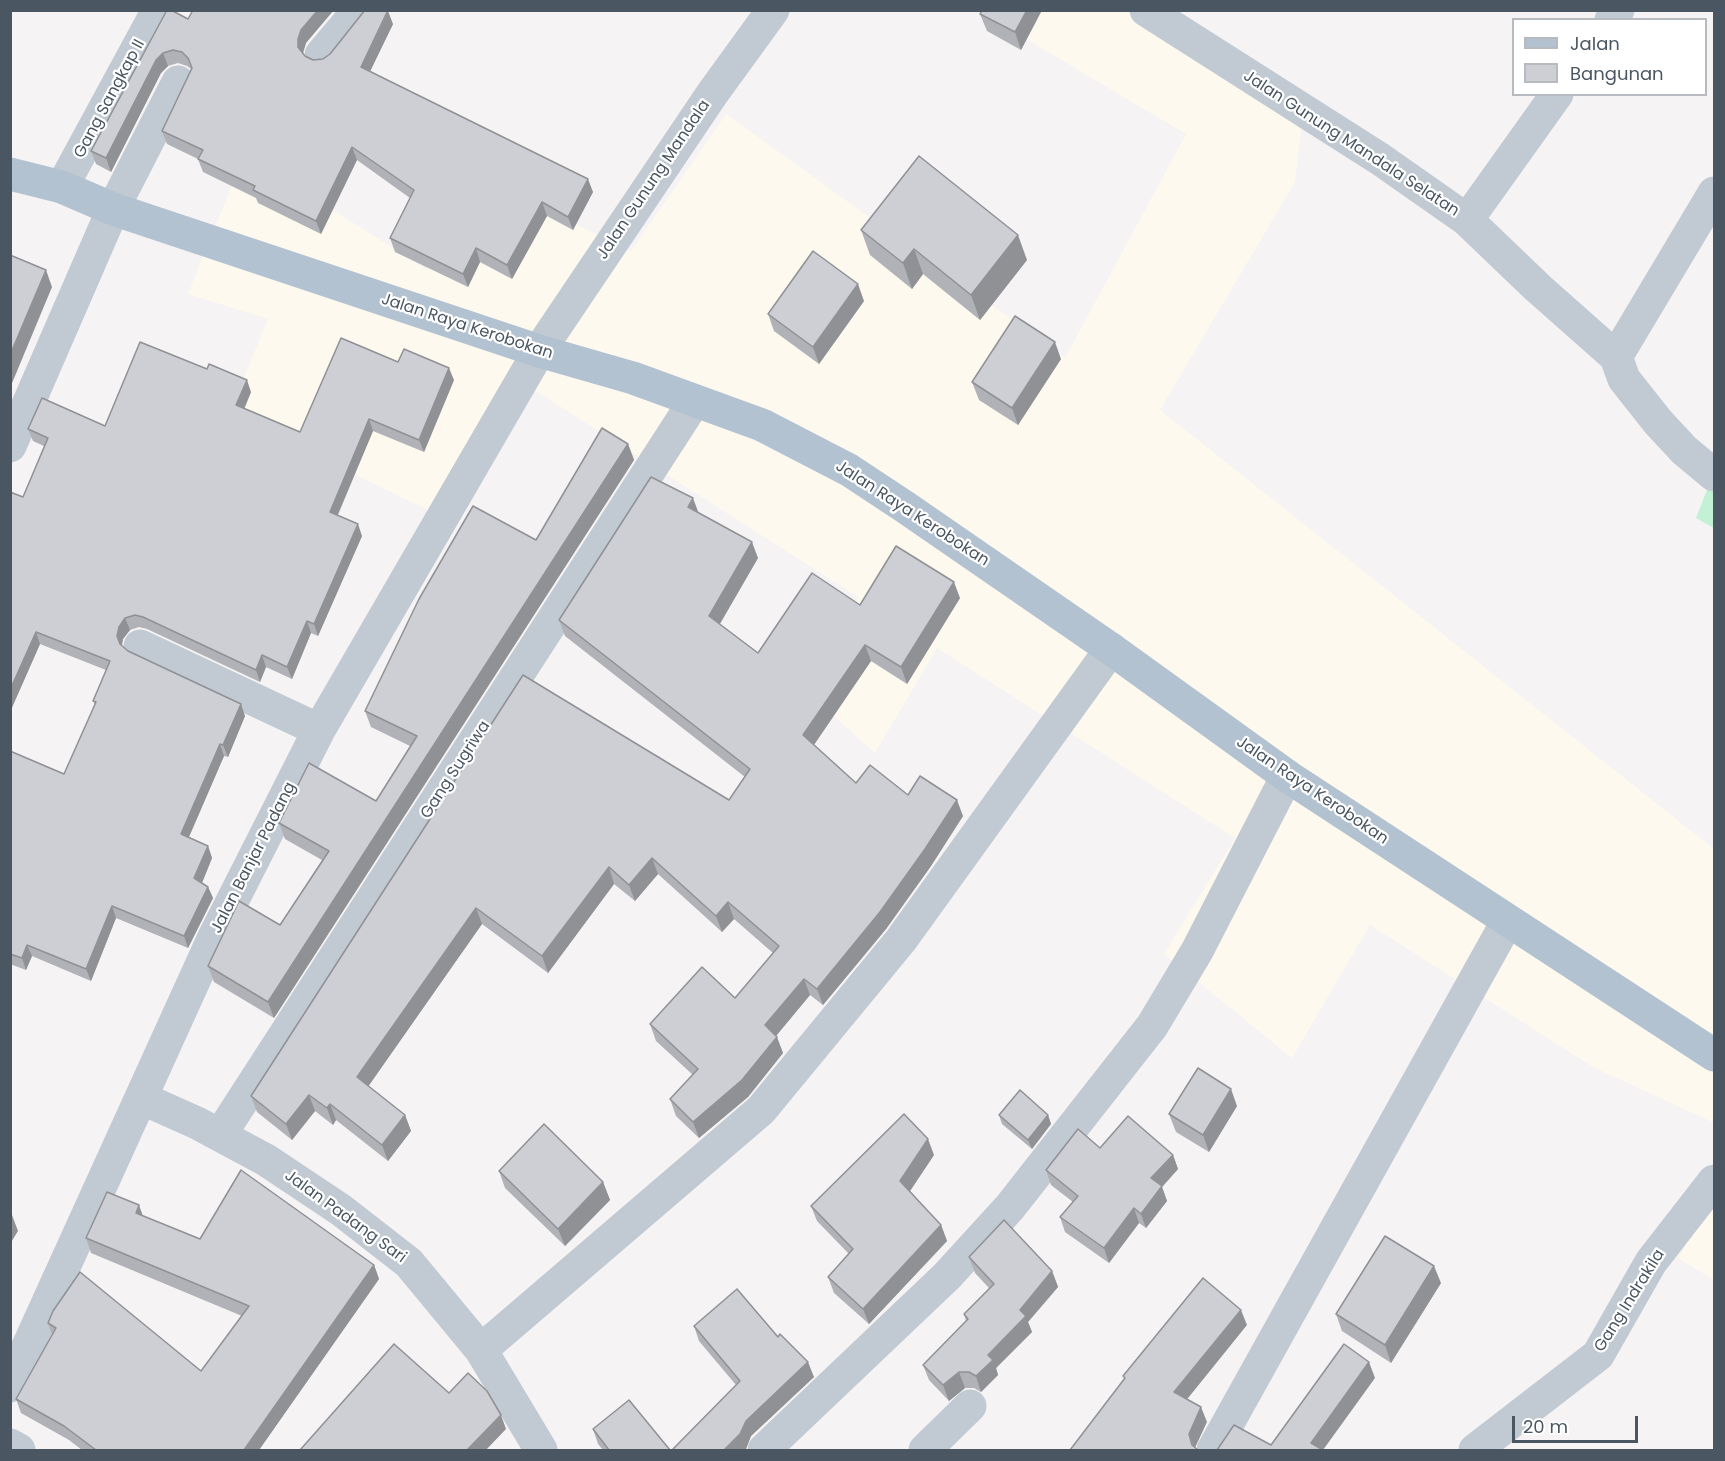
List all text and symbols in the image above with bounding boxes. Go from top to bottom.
legend [1512,18,1707,96]
text: Jalan [1570,31,1620,56]
street label: Gang Sangkap II [71,36,149,162]
text: Bangunan [1570,61,1664,86]
street label: Jalan Gunung Mandala Selatan [1239,67,1463,221]
street label: Jalan Gunung Mandala [593,97,715,263]
street label: Jalan Raya Kerobokan [379,290,555,364]
street label: Jalan Raya Kerobokan [832,457,992,571]
street label: Gang Sugriwa [417,717,495,823]
street label: Jalan Raya Kerobokan [1232,733,1392,849]
street label: Jalan Banjar Padang [207,779,301,937]
street label: Jalan Padang Sari [280,1166,410,1268]
street label: Gang Indrakila [1591,1246,1669,1356]
scale bar [1515,1404,1641,1442]
text: 20 m [1523,1414,1568,1439]

